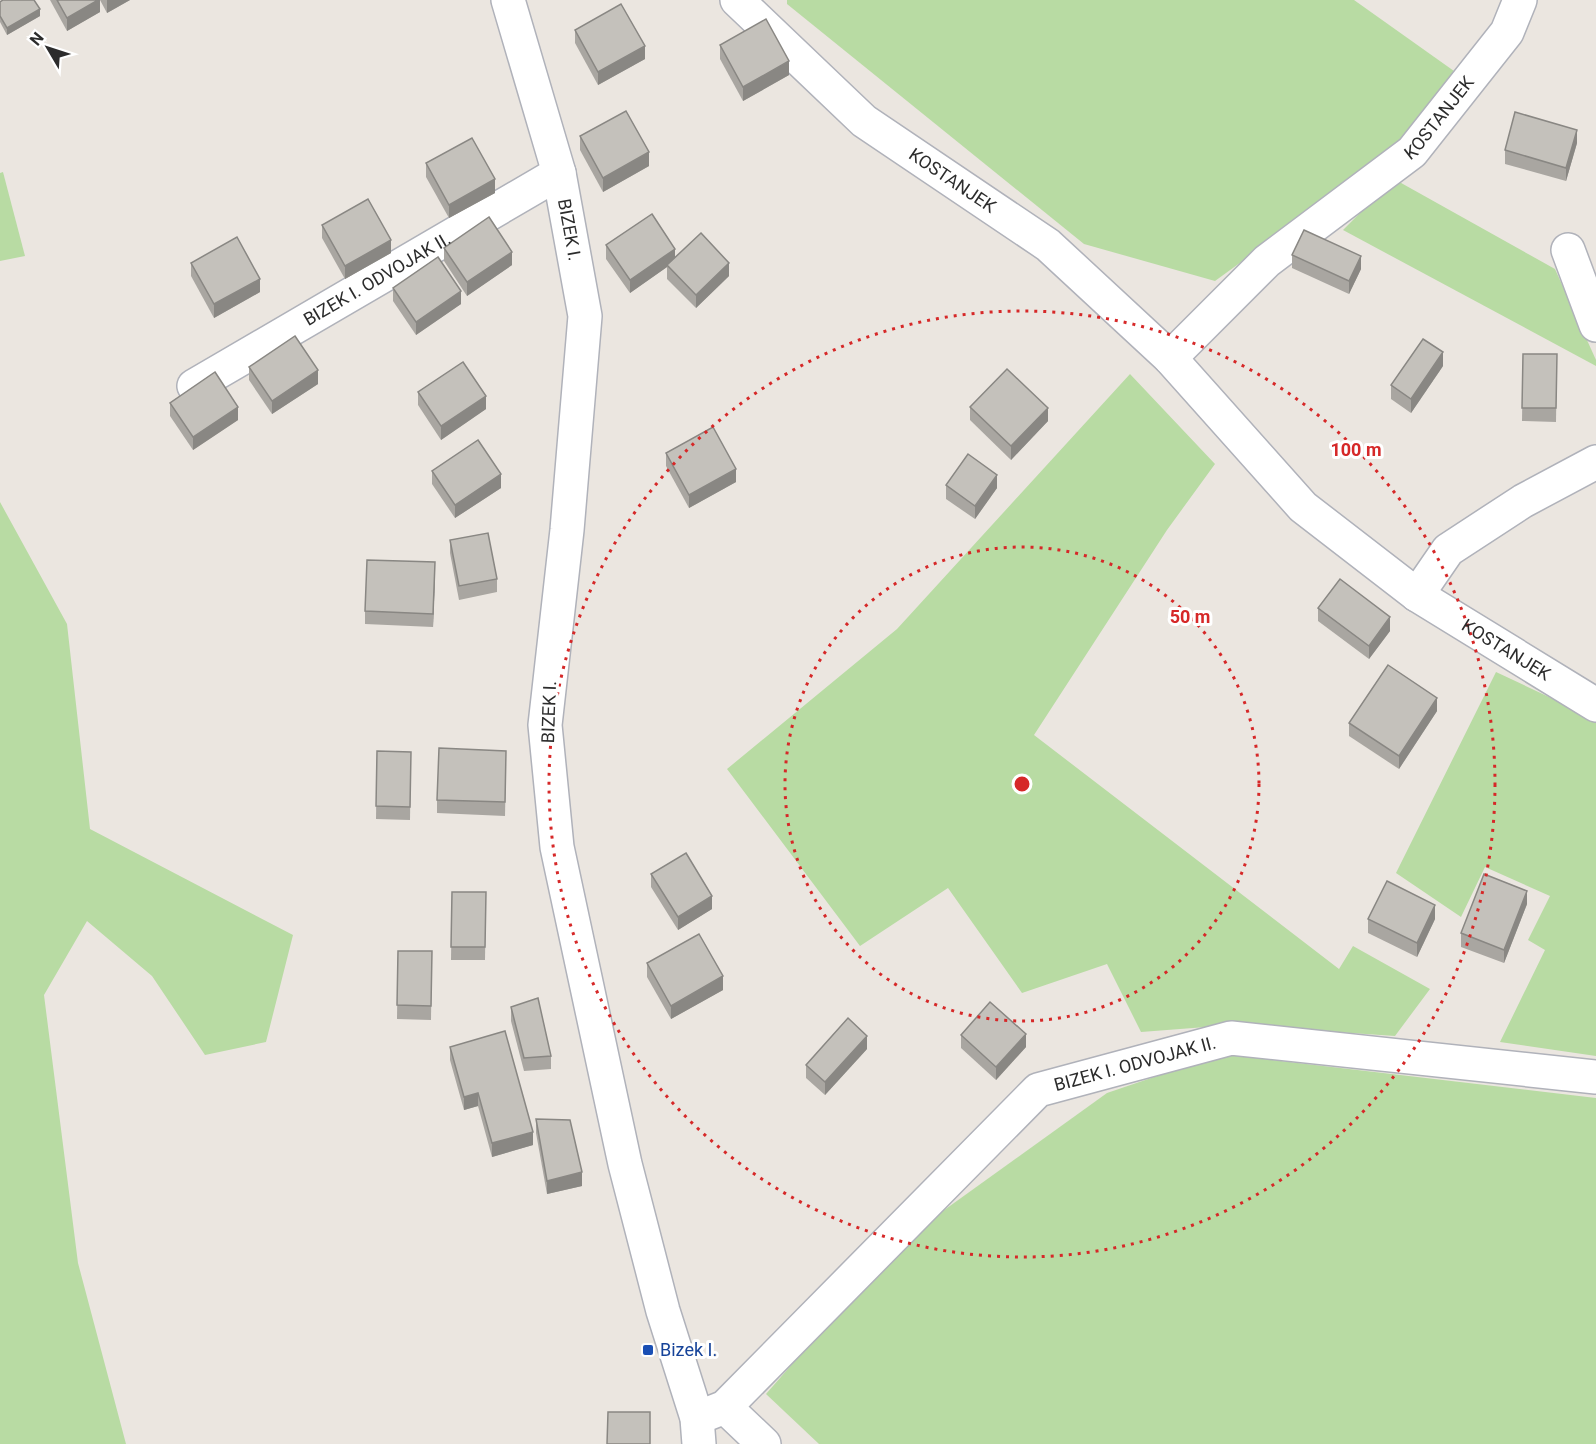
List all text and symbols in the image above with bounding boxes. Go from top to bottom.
north arrow [18,18,78,78]
text: N [26,29,48,49]
street label: KOSTANJEK [1400,71,1478,164]
street label: KOSTANJEK [905,143,1001,217]
street label: BIZEK I. [554,197,586,262]
street label: BIZEK I. ODVOJAK II. [300,228,454,330]
text: 100 m [1330,439,1382,460]
text: 50 m [1170,606,1210,627]
street label: KOSTANJEK [1458,614,1555,685]
street label: BIZEK I. [537,680,560,744]
centre of rings [1012,774,1032,794]
street label: BIZEK I. ODVOJAK II. [1052,1032,1218,1095]
place label: Bizek I. [660,1339,717,1360]
marker: Bizek I. [641,1343,655,1357]

